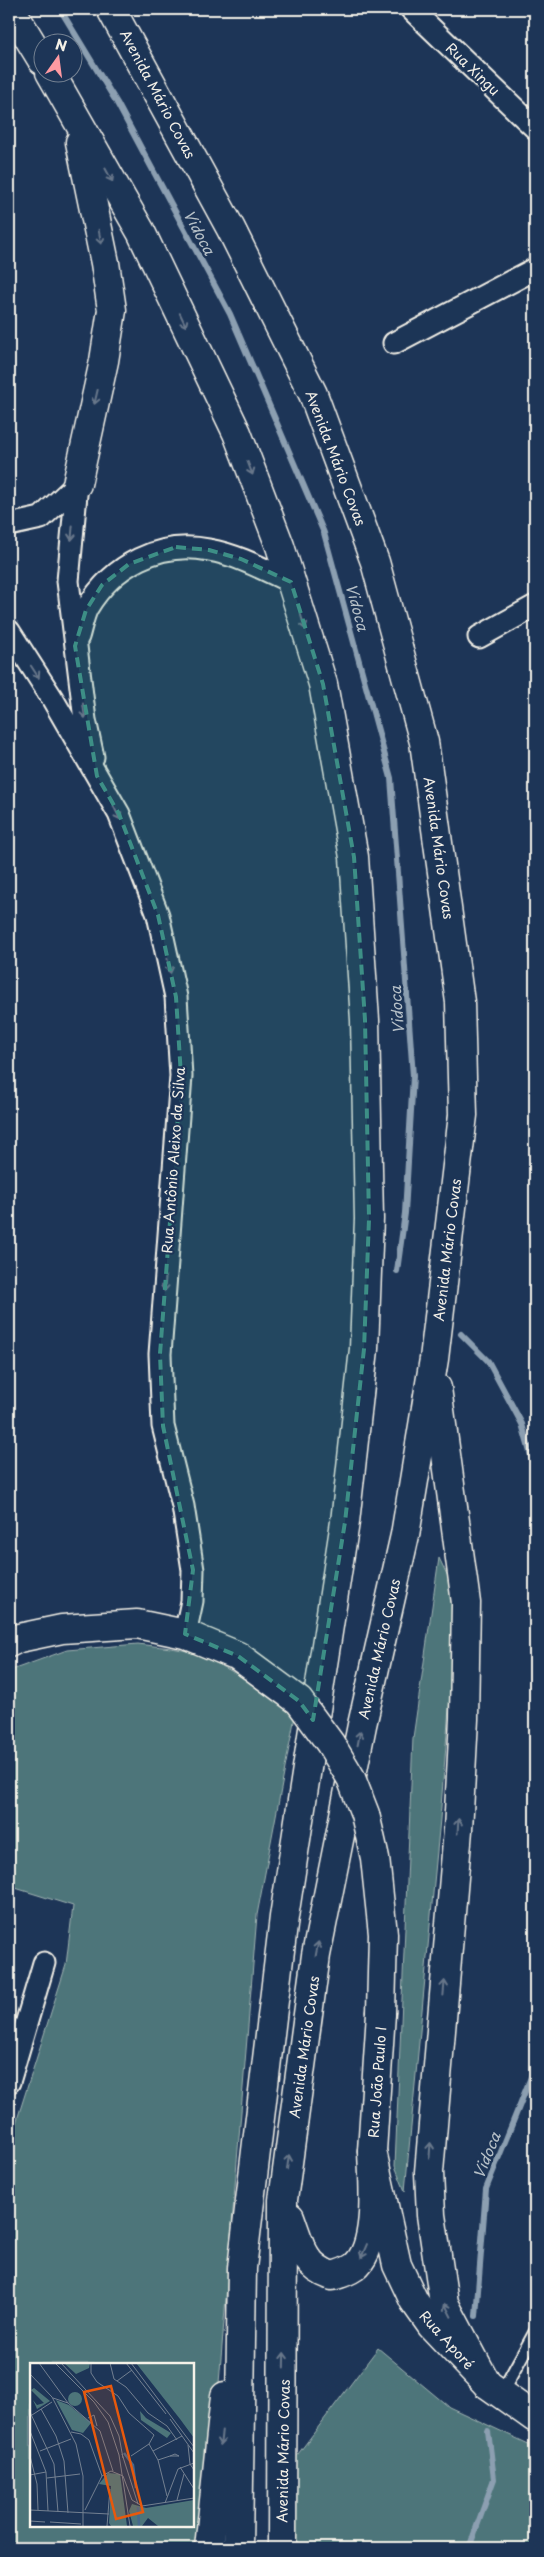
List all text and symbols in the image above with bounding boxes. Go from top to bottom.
street label: Avenida Mário Covas [115,26,201,162]
north arrow [32,32,82,82]
text: N [53,33,69,56]
street label: Rua Xingu [441,38,505,100]
one-way arrow [104,168,114,183]
water label: Vidoca [179,205,222,259]
one-way arrow [96,229,106,245]
one-way arrow [179,312,188,327]
street label: Avenida Mário Covas [300,387,372,529]
one-way arrow [91,389,100,405]
one-way arrow [246,460,255,475]
one-way arrow [68,524,77,540]
water label: Vidoca [341,581,376,634]
one-way arrow [299,613,309,629]
one-way arrow [31,665,41,679]
one-way arrow [79,703,89,719]
street label: Avenida Mário Covas [419,776,459,920]
one-way arrow [112,805,122,820]
one-way arrow [165,957,174,973]
water label: Vidoca [383,984,409,1035]
street label: Rua Antônio Aleixo da Silva [156,1066,190,1254]
street label: Avenida Mário Covas [428,1178,466,1322]
one-way arrow [160,1276,170,1292]
street label: Avenida Mário Covas [353,1577,405,1721]
one-way arrow [355,1731,365,1747]
one-way arrow [454,1818,463,1834]
one-way arrow [313,1942,323,1958]
street label: Avenida Mário Covas [284,1975,324,2119]
one-way arrow [439,1980,449,1996]
street label: Rua João Paulo I [363,2025,391,2139]
water label: Vidoca [466,2128,506,2182]
one-way arrow [426,2142,435,2158]
one-way arrow [284,2155,294,2171]
one-way arrow [359,2243,369,2258]
one-way arrow [443,2303,452,2318]
street label: Rua Aporé [415,2306,479,2374]
one-way arrow [279,2352,289,2368]
inset map [30,2363,194,2527]
street label: Avenida Mário Covas [271,2379,295,2523]
one-way arrow [216,2429,226,2445]

